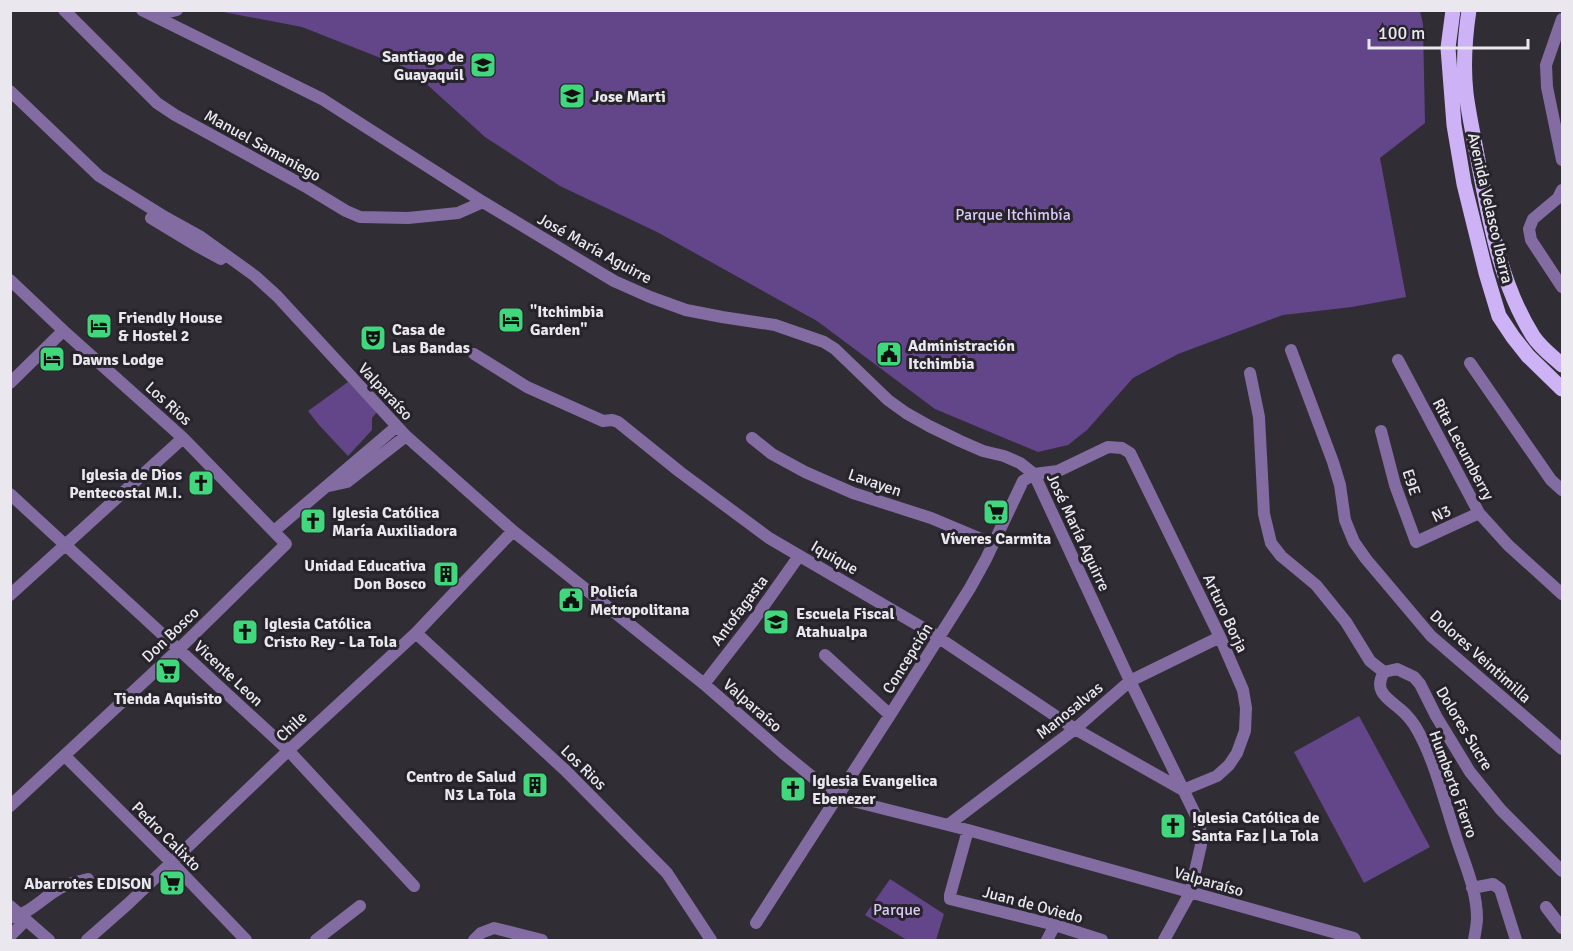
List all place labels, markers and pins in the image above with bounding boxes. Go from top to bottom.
place label: Santiago de Guayaquil [382,47,464,85]
school or university icon: Santiago de Guayaquil [468,50,498,80]
school or university icon: Jose Marti [557,81,587,111]
place label: Jose Marti [592,87,666,107]
place label: "Itchimbia Garden" [530,302,604,340]
hotel icon: "Itchimbia Garden" [496,305,526,335]
place label: Friendly House & Hostel 2 [118,308,222,346]
hotel icon: Friendly House & Hostel 2 [84,311,114,341]
place label: Casa de Las Bandas [392,320,470,358]
theatre icon: Casa de Las Bandas [358,323,388,353]
place label: Administración Itchimbia [908,336,1015,374]
public building icon: Administración Itchimbia [874,339,904,369]
hotel icon: Dawns Lodge [37,344,67,374]
place label: Dawns Lodge [72,350,164,370]
place label: Iglesia de Dios Pentecostal M.I. [69,465,182,503]
church icon: Iglesia de Dios Pentecostal M.I. [186,468,216,498]
supermarket icon: Víveres Carmita [981,497,1011,527]
place label: Iglesia Católica María Auxiliadora [332,503,457,541]
church icon: Iglesia Católica María Auxiliadora [298,506,328,536]
place label: Víveres Carmita [941,529,1051,549]
place label: Unidad Educativa Don Bosco [304,556,426,594]
building icon: Unidad Educativa Don Bosco [431,559,461,589]
place label: Policía Metropolitana [590,582,689,620]
public building icon: Policía Metropolitana [556,585,586,615]
place label: Escuela Fiscal Atahualpa [796,604,895,642]
school or university icon: Escuela Fiscal Atahualpa [761,607,791,637]
place label: Iglesia Católica Cristo Rey - La Tola [264,614,397,652]
church icon: Iglesia Católica Cristo Rey - La Tola [230,617,260,647]
supermarket icon: Tienda Aquisito [153,656,183,686]
place label: Tienda Aquisito [114,689,222,709]
place label: Centro de Salud N3 La Tola [406,767,516,805]
building icon: Centro de Salud N3 La Tola [520,770,550,800]
place label: Iglesia Evangelica Ebenezer [812,771,937,809]
church icon: Iglesia Evangelica Ebenezer [778,774,808,804]
place label: Iglesia Católica de Santa Faz | La Tola [1192,808,1320,846]
church icon: Iglesia Católica de Santa Faz | La Tola [1158,811,1188,841]
supermarket icon: Abarrotes EDISON [157,868,187,898]
place label: Abarrotes EDISON [24,874,152,894]

